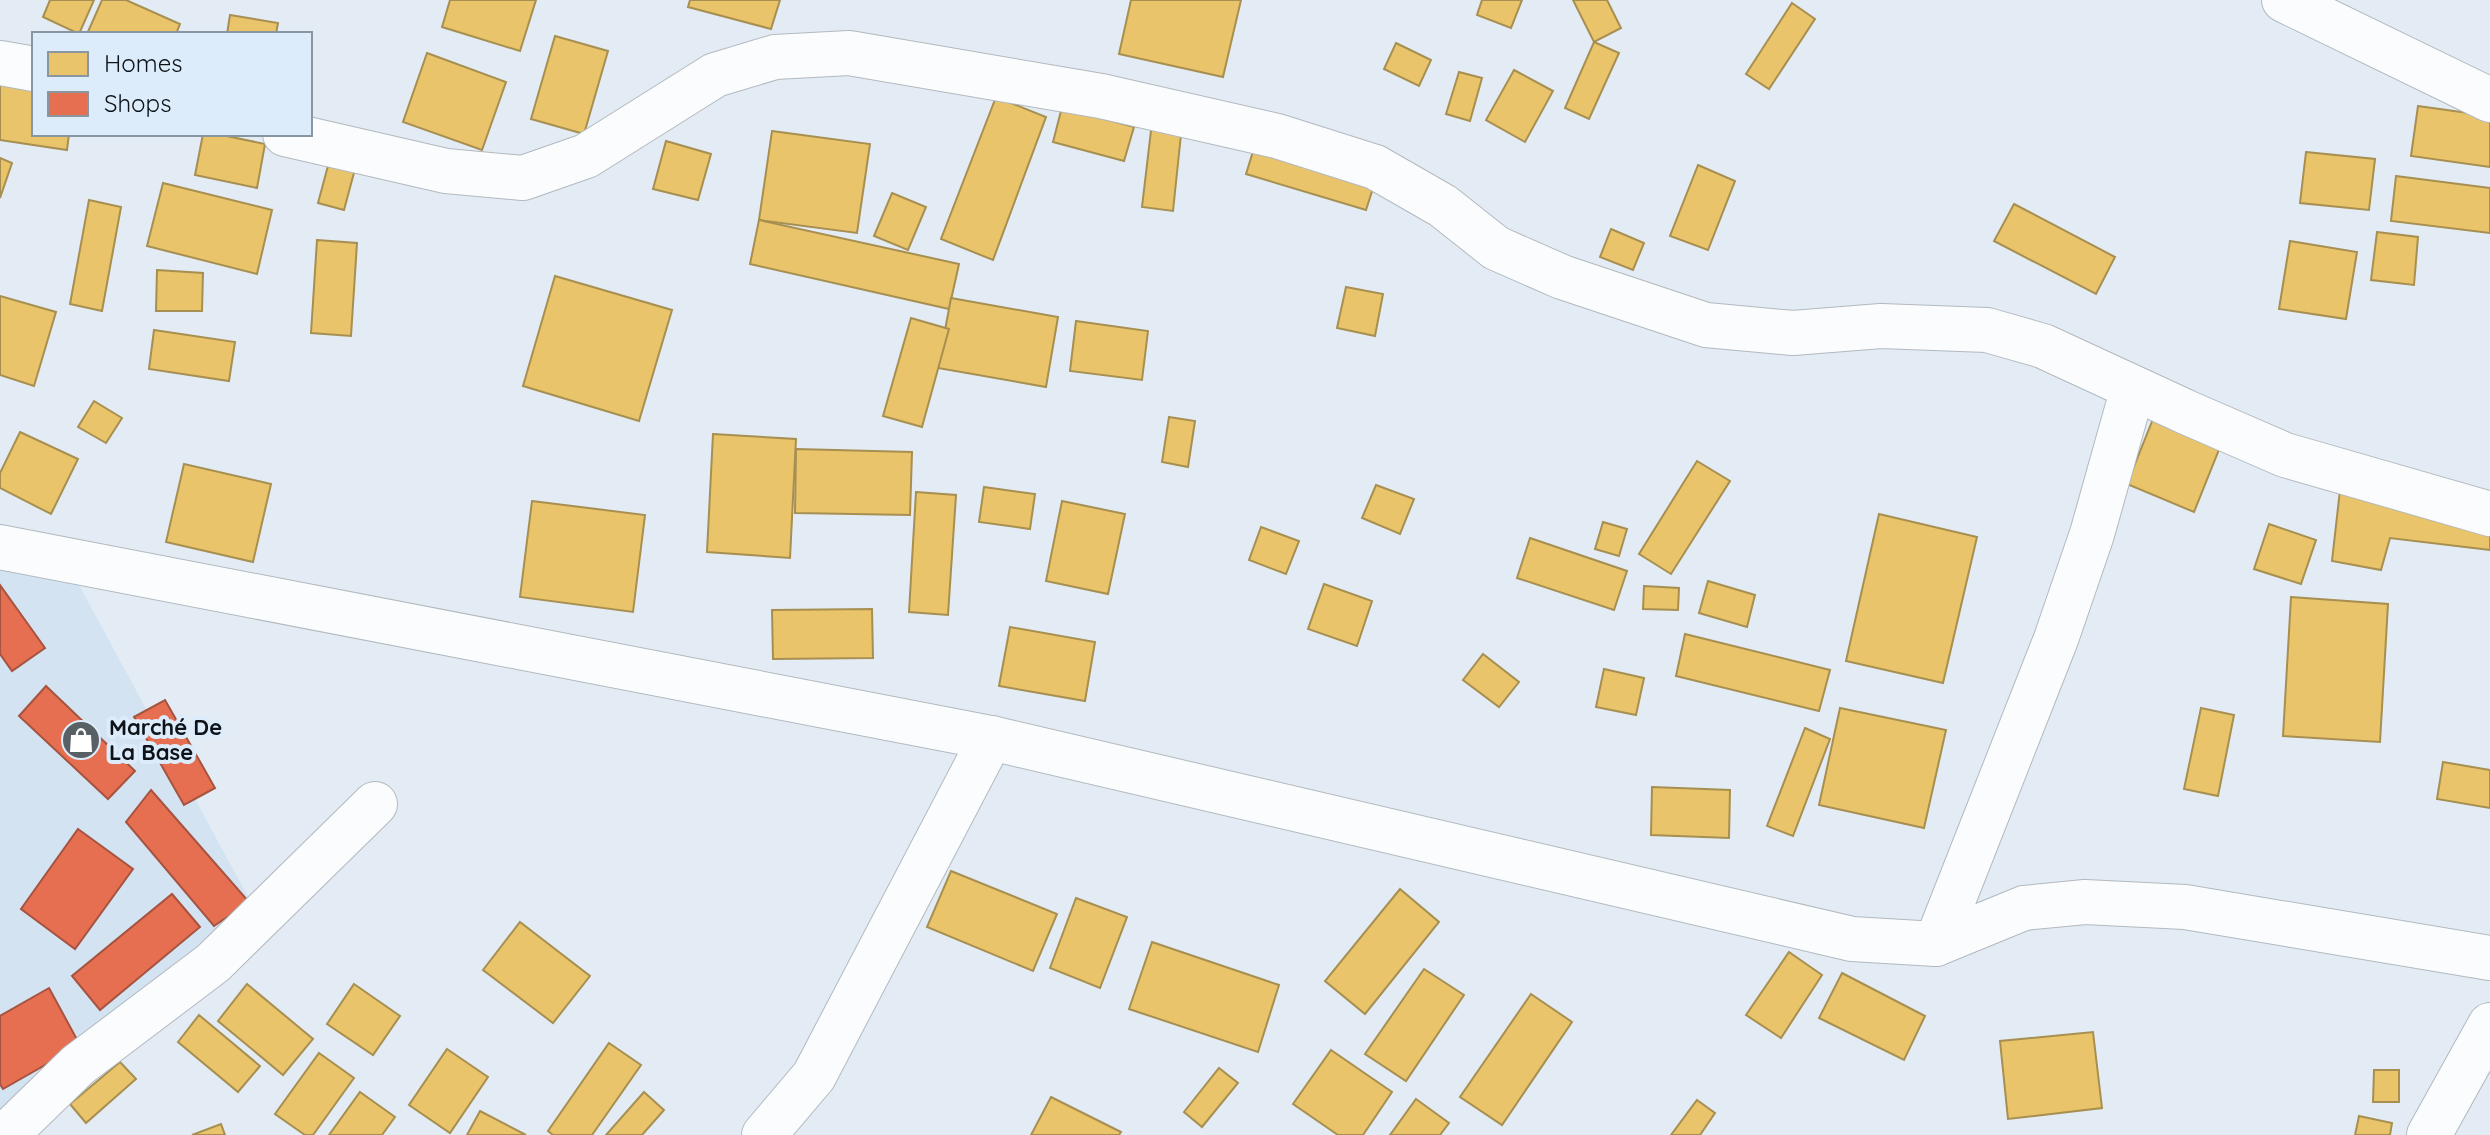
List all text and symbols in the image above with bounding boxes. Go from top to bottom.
legend [32,32,312,136]
text: Homes [104,48,182,78]
text: Shops [104,88,171,118]
place label: Marché De La Base [109,713,222,766]
shop icon: Marché De La Base [60,719,102,761]

